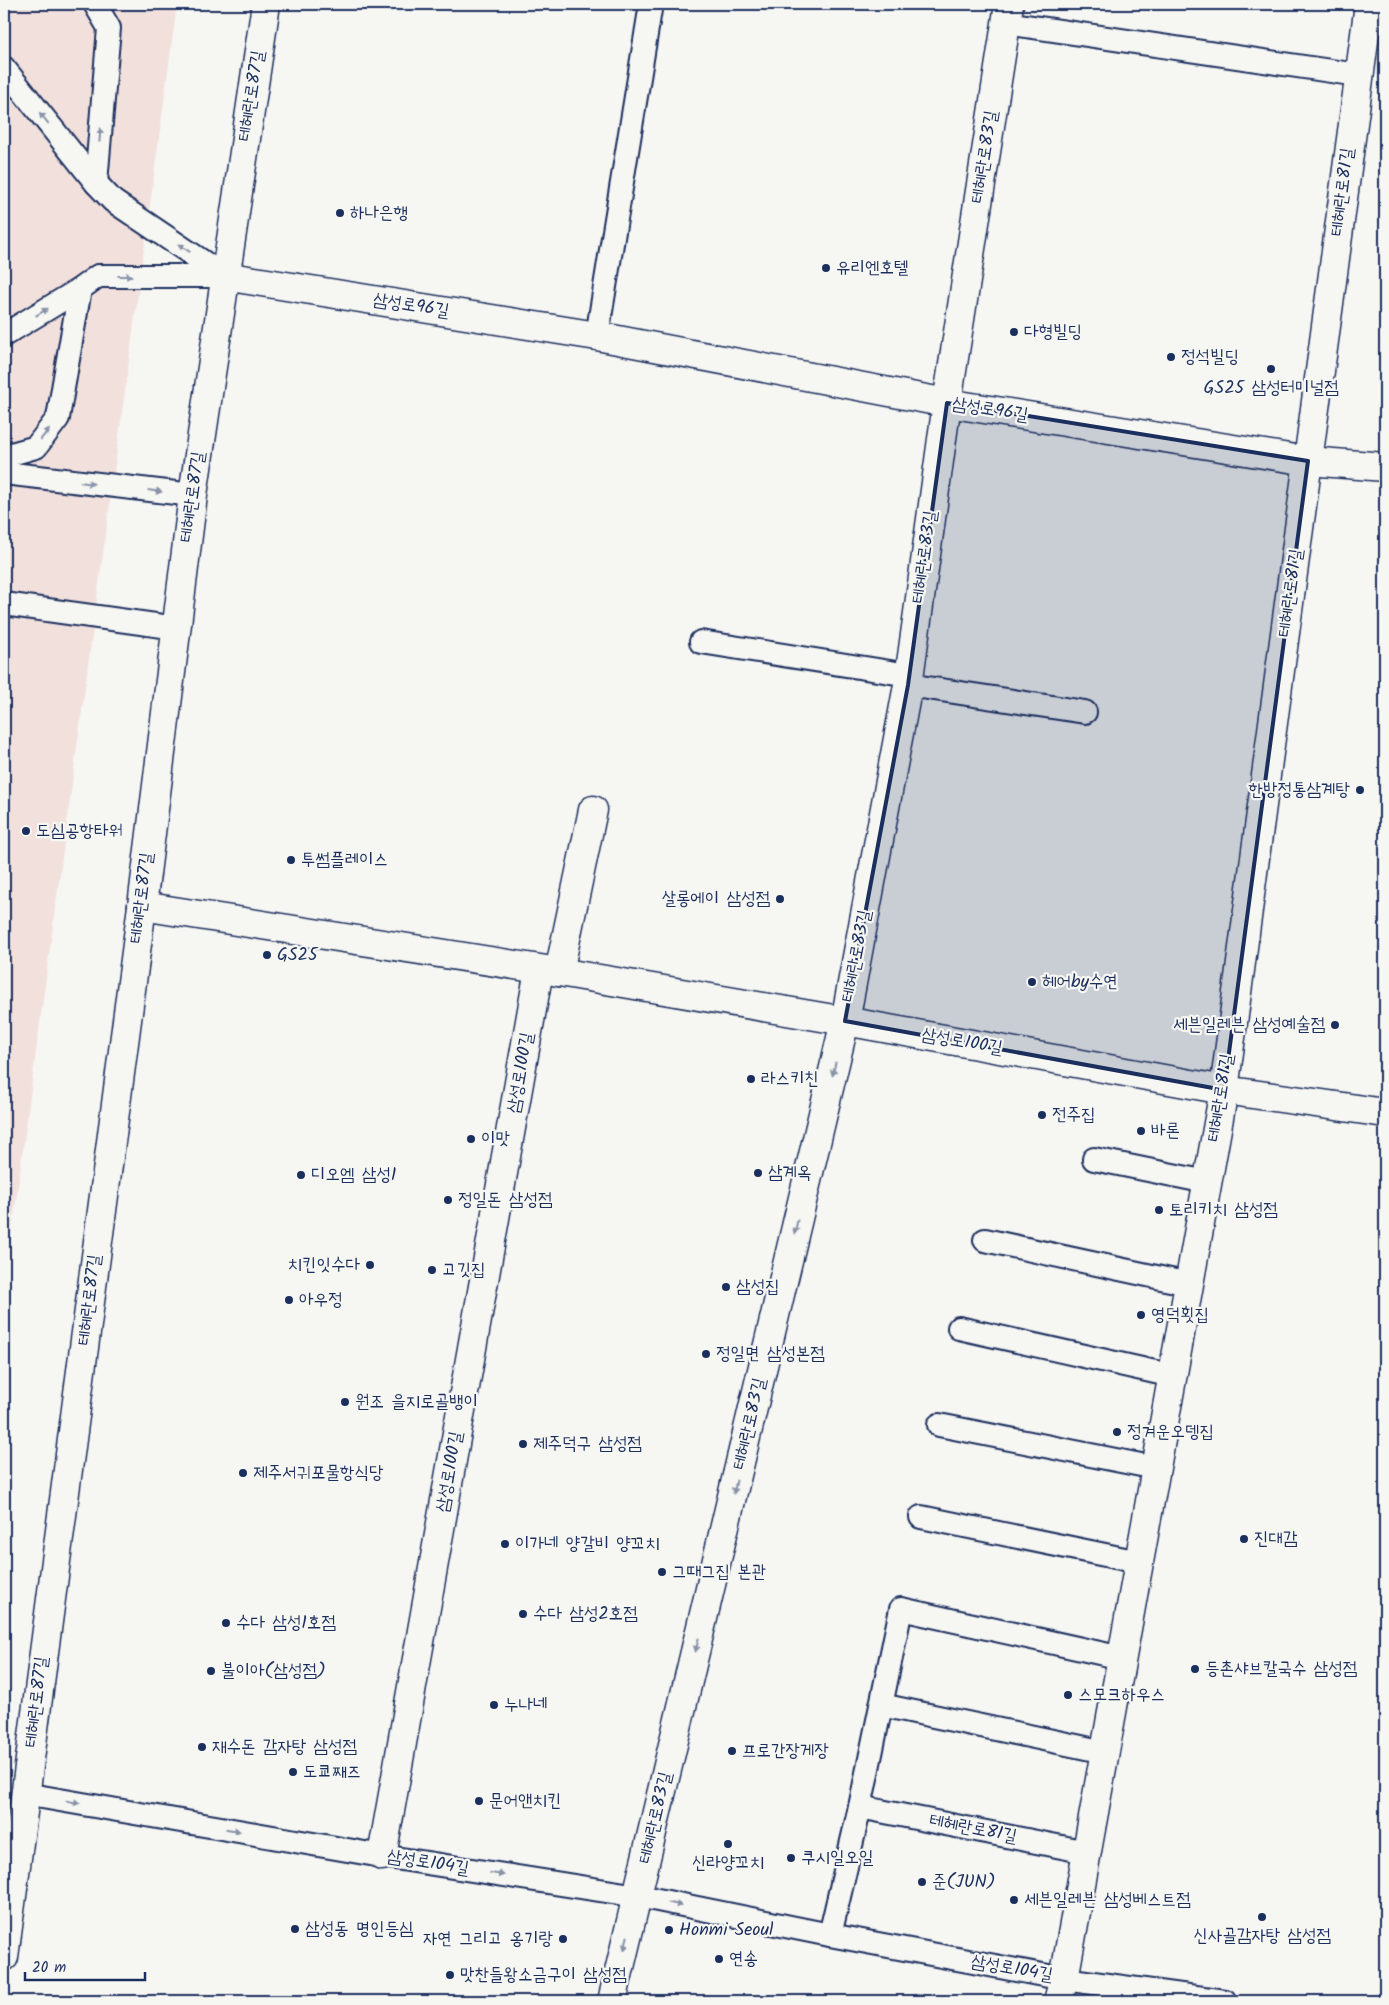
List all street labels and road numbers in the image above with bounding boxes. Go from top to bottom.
street label: 테헤란로87길 [231,48,274,143]
street label: 테헤란로83길 [963,108,1007,205]
street label: 테헤란로81길 [1323,146,1363,238]
street label: 삼성로96길 [371,286,452,326]
street label: 삼성로96길 [950,390,1031,430]
street label: 테헤란로87길 [172,449,214,544]
street label: 테헤란로83길 [904,508,946,605]
street label: 테헤란로81길 [1270,546,1312,639]
street label: 테헤란로87길 [122,850,162,945]
street label: 테헤란로83길 [834,907,880,1005]
street label: 삼성로100길 [919,1021,1005,1063]
street label: 삼성로100길 [500,1030,542,1116]
street label: 테헤란로81길 [1200,1051,1242,1144]
street label: 테헤란로87길 [70,1252,110,1347]
street label: 테헤란로83길 [725,1375,775,1473]
street label: 삼성로100길 [429,1429,471,1515]
street label: 테헤란로87길 [17,1654,57,1749]
street label: 테헤란로83길 [631,1769,681,1867]
street label: 테헤란로81길 [927,1806,1020,1852]
street label: 삼성로104길 [385,1842,472,1884]
street label: 삼성로104길 [969,1948,1056,1991]

